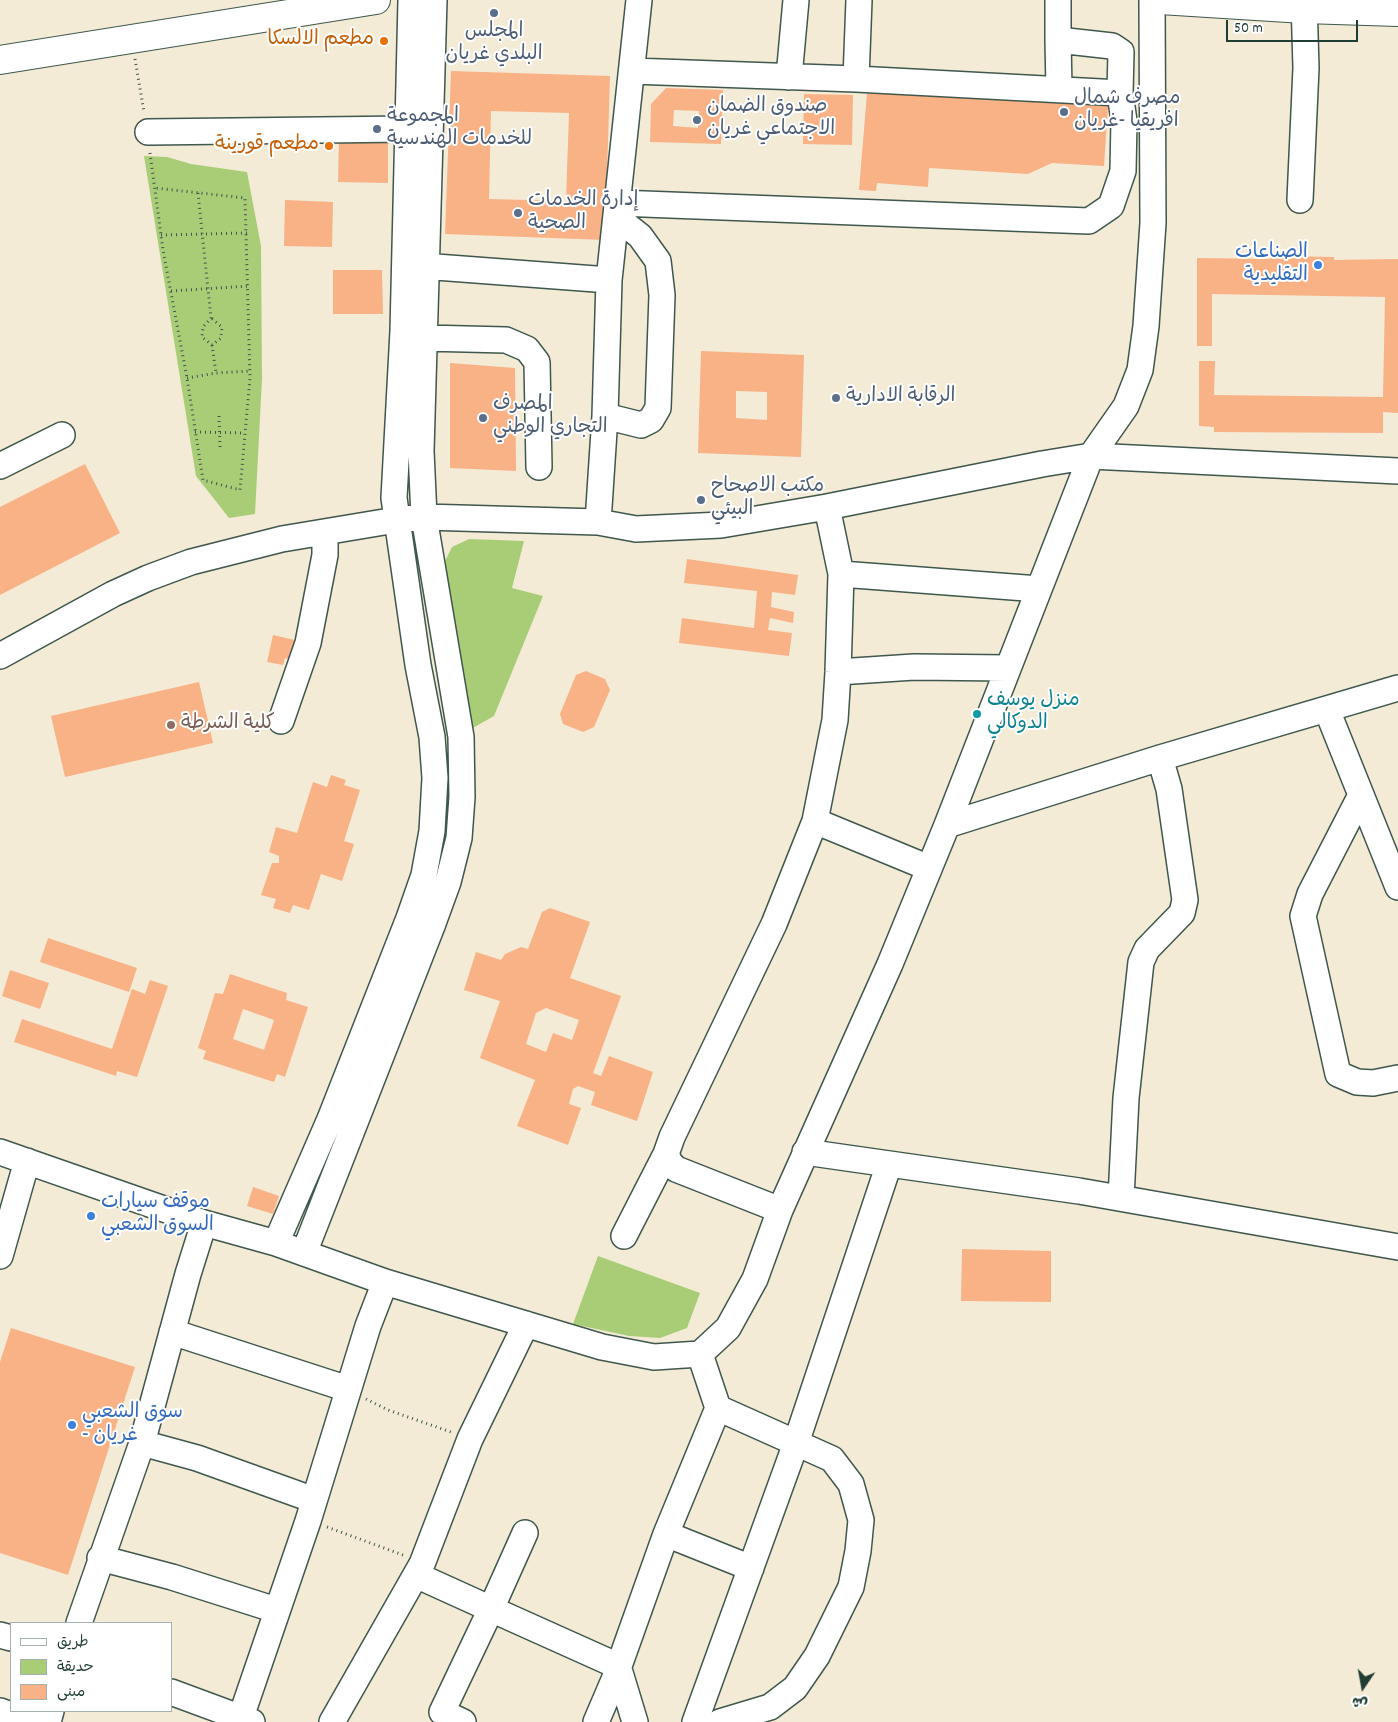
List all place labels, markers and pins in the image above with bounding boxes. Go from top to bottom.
marker: المجلس البلدي غريان [488,7,500,19]
place label: المجلس البلدي غريان [445,21,543,68]
place label: مطعم الالسكا [267,29,374,53]
marker: مطعم الالسكا [378,35,390,47]
place label: مصرف شمال افريقيا -غريان [1074,88,1180,135]
place label: صندوق الضمان الاجتماعي غريان [707,96,835,143]
place label: المجموعة للخدمات الهندسية [387,106,532,153]
marker: مصرف شمال افريقيا -غريان [1058,106,1070,118]
marker: صندوق الضمان الاجتماعي غريان [691,114,703,126]
marker: المجموعة للخدمات الهندسية [371,123,383,135]
place label: مطعم قورينة [215,134,319,158]
marker: مطعم قورينة [323,140,335,152]
place label: إدارة الخدمات الصحية [528,190,638,237]
marker: إدارة الخدمات الصحية [512,207,524,219]
place label: الصناعات التقليدية [1235,242,1308,289]
marker: الصناعات التقليدية [1312,259,1324,271]
place label: الرقابة الادارية [846,386,955,410]
marker: الرقابة الادارية [830,392,842,404]
place label: المصرف التجاري الوطني [493,394,608,441]
marker: المصرف التجاري الوطني [477,412,489,424]
place label: مكتب الاصحاح البيئي [711,476,824,523]
marker: مكتب الاصحاح البيئي [695,494,707,506]
place label: منزل يوسف الدوكالي [987,690,1080,737]
marker: منزل يوسف الدوكالي [971,708,983,720]
place label: كلية الشرطة [181,713,275,737]
marker: كلية الشرطة [165,719,177,731]
place label: موقف سيارات السوق الشعبي [101,1192,214,1239]
marker: موقف سيارات السوق الشعبي [85,1210,97,1222]
place label: سوق الشعبي - غريان [82,1402,183,1449]
marker: سوق الشعبي - غريان [66,1419,78,1431]

